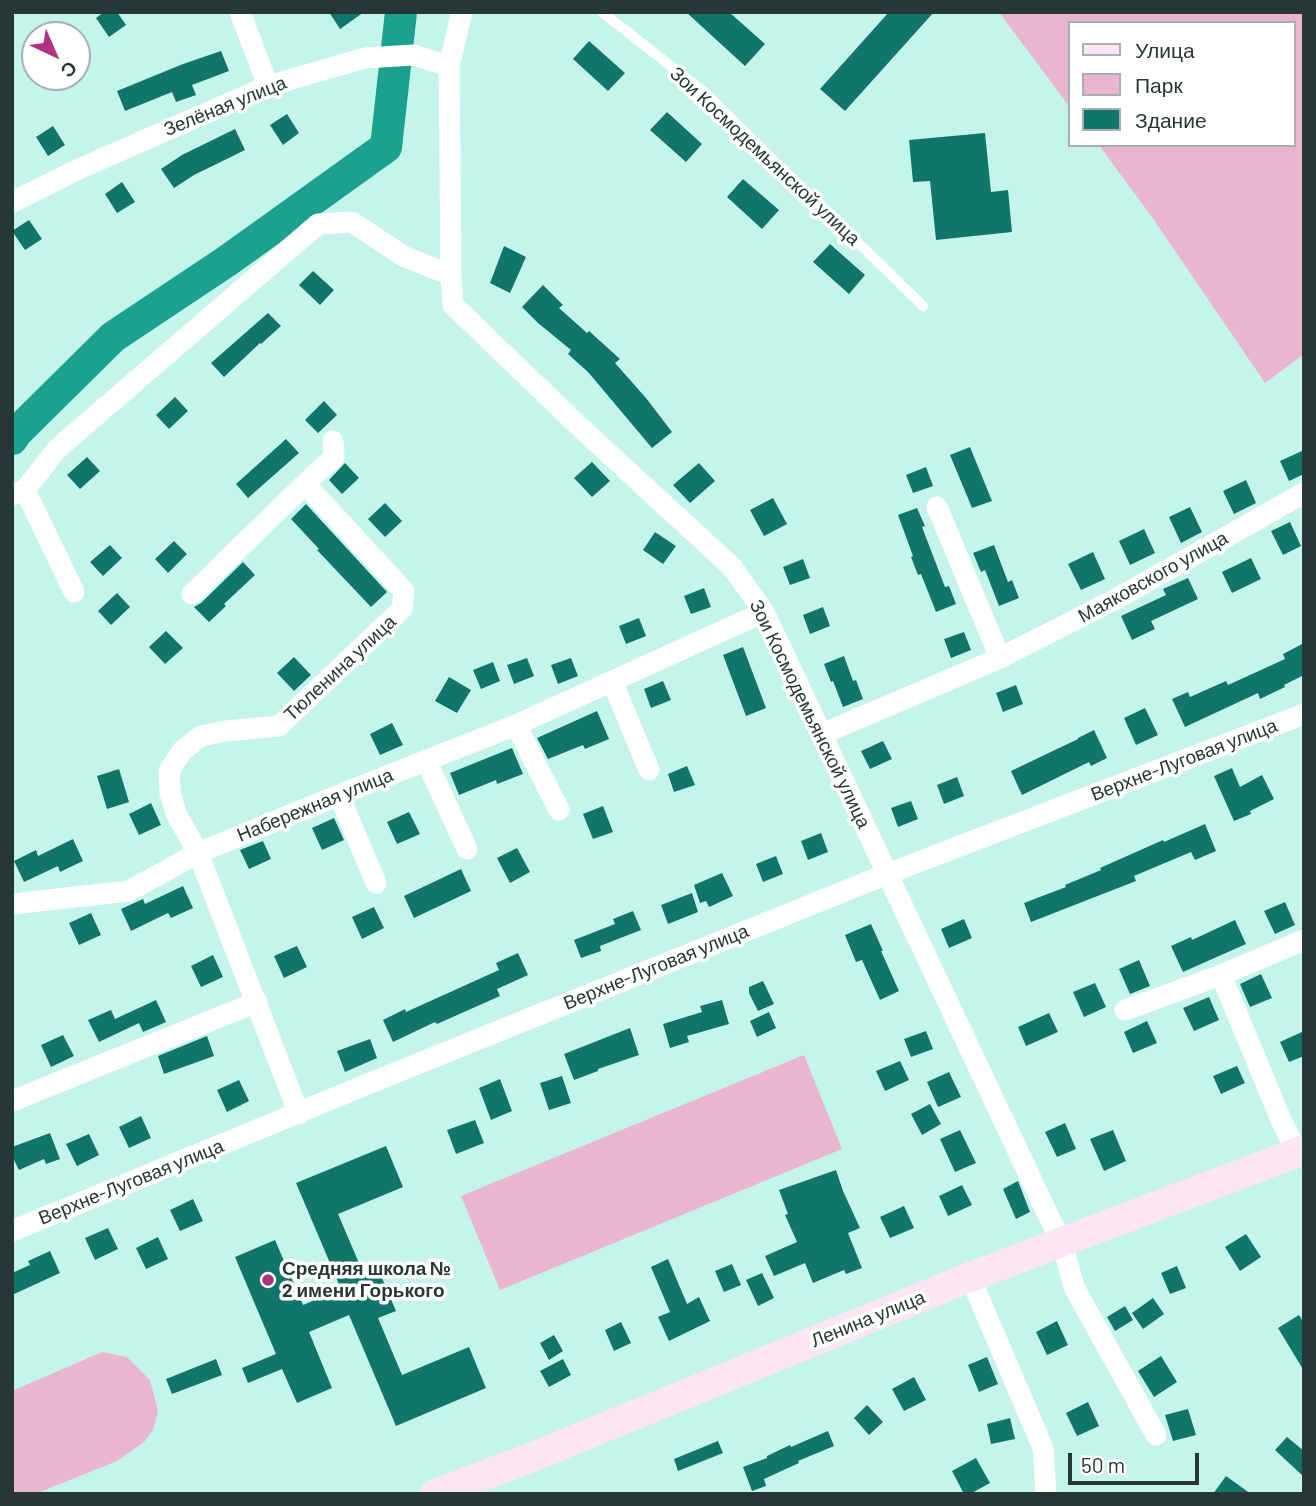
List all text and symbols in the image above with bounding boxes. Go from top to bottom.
north arrow [21,21,91,91]
legend [1068,21,1295,147]
text: Улица [1135,37,1195,62]
text: С [57,57,82,83]
street label: Зои Космодемьянской улица [665,62,865,250]
street label: Зелёная улица [160,71,290,141]
text: Парк [1135,72,1183,97]
text: Здание [1135,107,1207,132]
street label: Маяковского улица [1074,526,1232,628]
street label: Зои Космодемьянской улица [745,596,875,832]
street label: Тюленина улица [279,610,401,726]
street label: Верхне-Луговая улица [1088,714,1280,806]
street label: Набережная улица [234,763,396,847]
street label: Верхне-Луговая улица [560,919,752,1015]
street label: Верхне-Луговая улица [35,1134,227,1230]
place label: Средняя школа № 2 имени Горького [282,1258,451,1302]
marker: Средняя школа № 2 имени Горького [260,1272,276,1288]
street label: Ленина улица [808,1286,928,1352]
scale bar [1071,1440,1202,1484]
text: 50 m [1081,1452,1125,1477]

